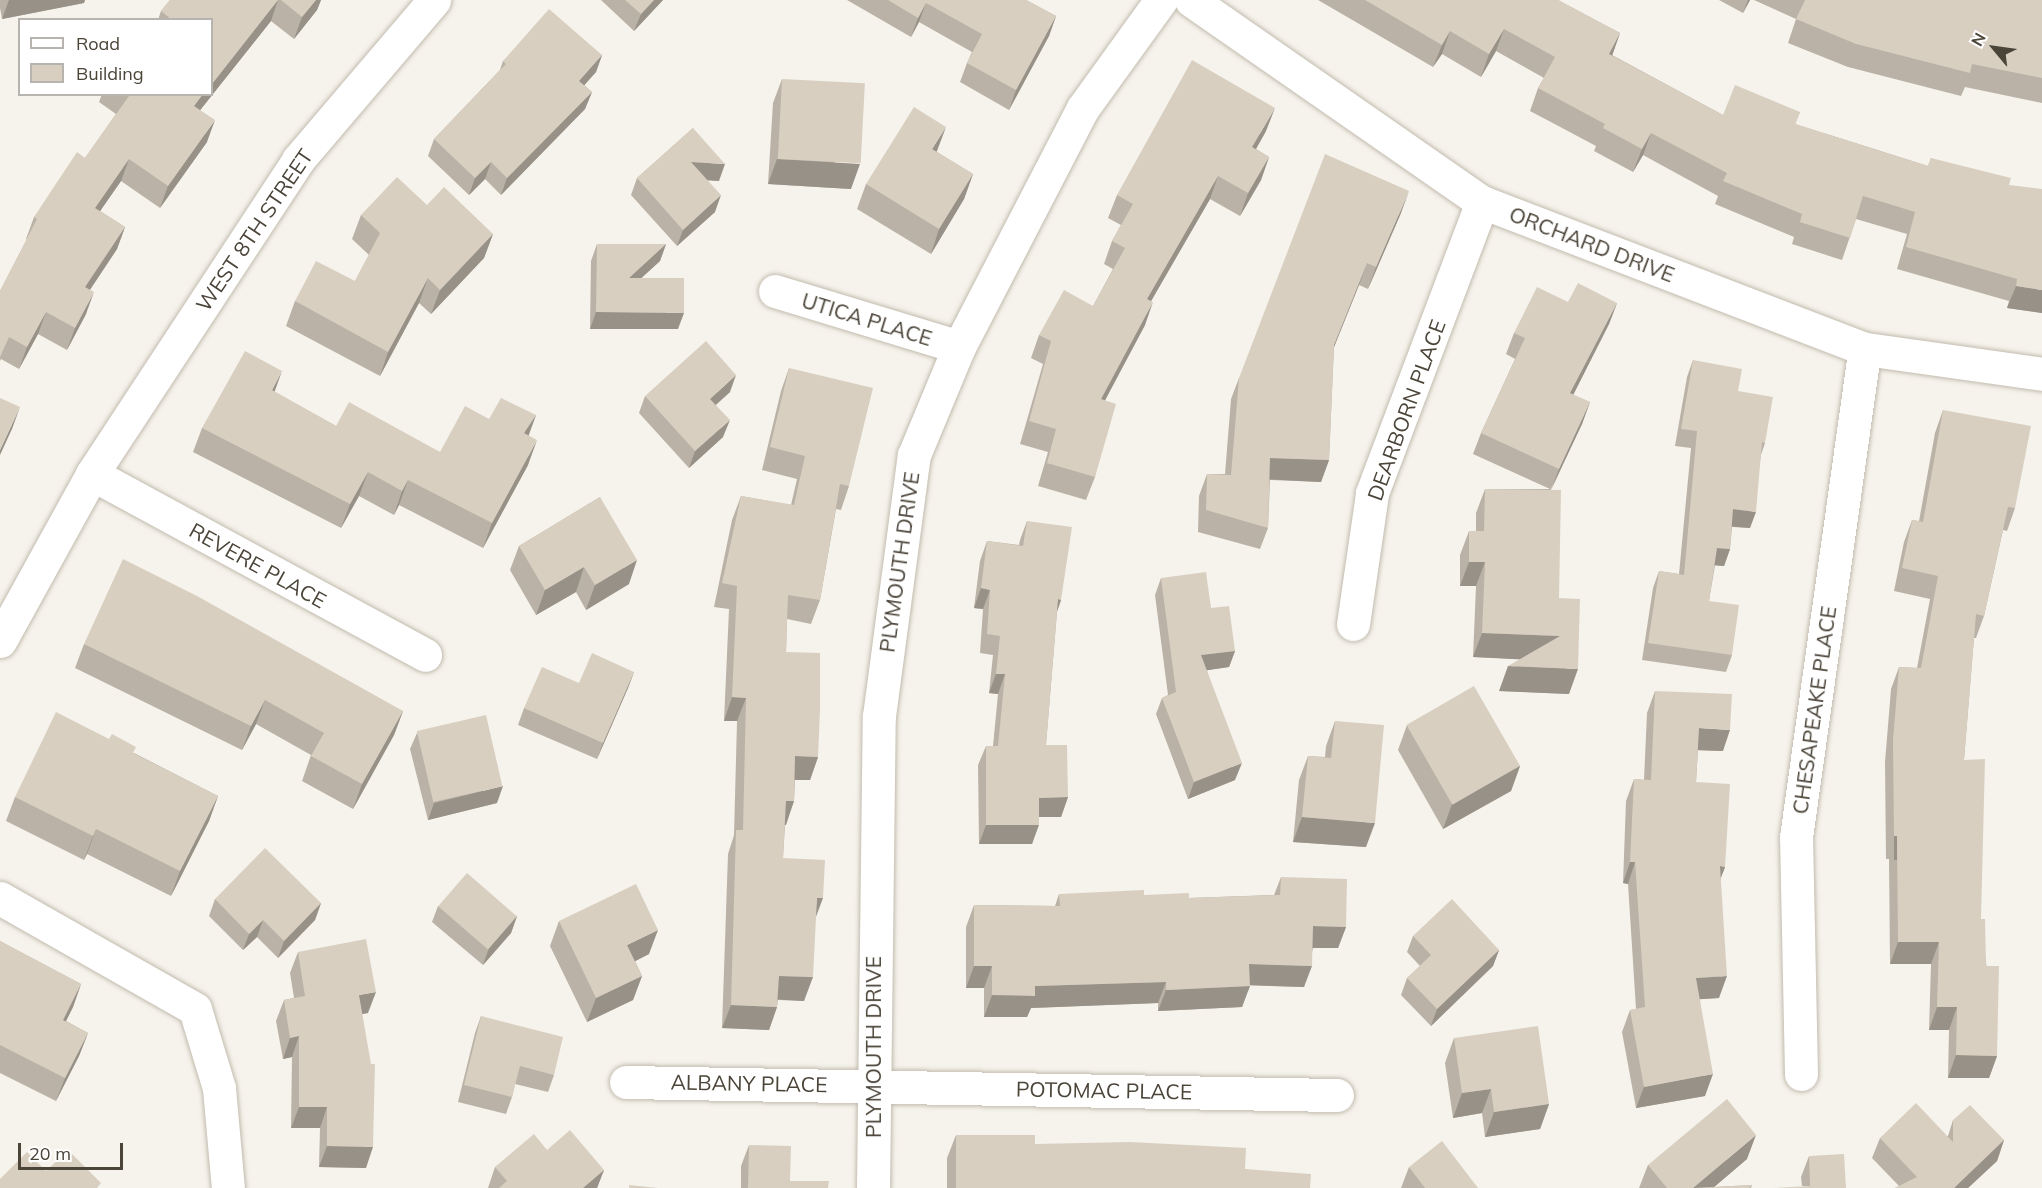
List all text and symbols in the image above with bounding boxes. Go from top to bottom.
legend [18,18,213,96]
north arrow [1964,18,2024,78]
text: N [1967,29,1990,49]
text: Road [76,32,120,55]
text: Building [76,62,144,85]
street label: WEST 8TH STREET [190,144,318,316]
street label: ORCHARD DRIVE [1506,201,1678,287]
street label: UTICA PLACE [799,287,935,351]
street label: DEARBORN PLACE [1362,316,1450,504]
street label: PLYMOUTH DRIVE [874,470,924,654]
street label: REVERE PLACE [185,517,331,613]
street label: CHESAPEAKE PLACE [1787,604,1841,816]
street label: PLYMOUTH DRIVE [860,956,886,1138]
street label: ALBANY PLACE [670,1069,828,1097]
street label: POTOMAC PLACE [1016,1076,1192,1104]
scale bar [21,1131,126,1169]
text: 20 m [29,1142,71,1165]

